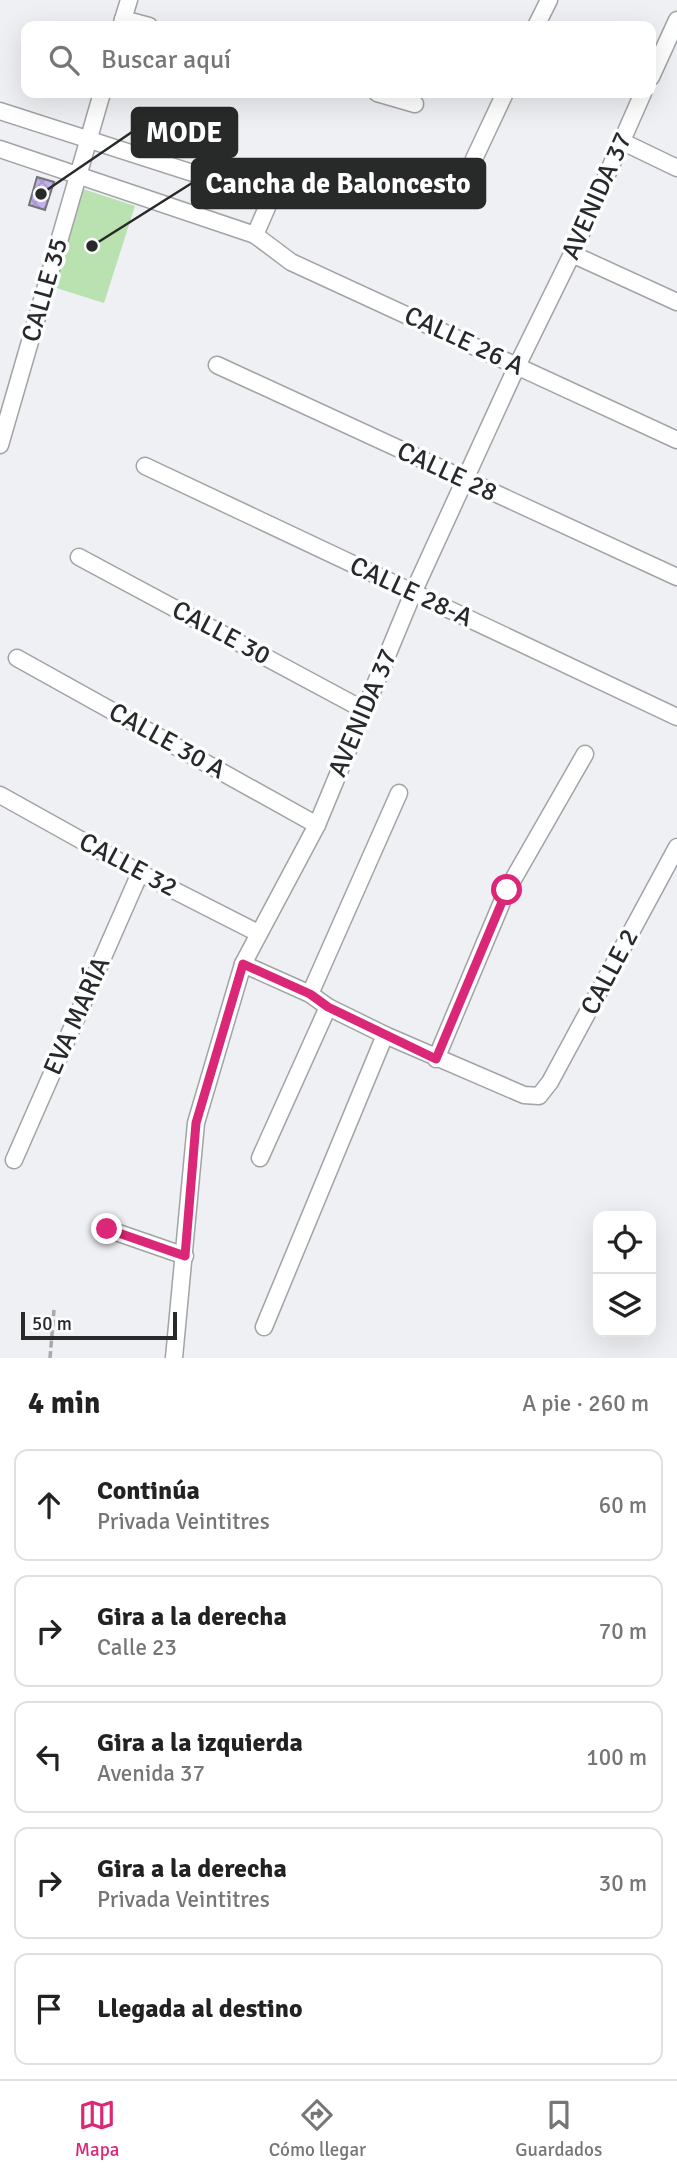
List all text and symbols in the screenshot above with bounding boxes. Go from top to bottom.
search box [21,21,656,98]
icon: search [45,41,83,79]
text: Buscar aquí [101,44,231,76]
callout: MODE [132,108,237,157]
text: MODE [146,116,222,150]
street label: AVENIDA 37 [555,127,639,265]
callout: Cancha de Baloncesto [192,159,485,208]
text: Cancha de Baloncesto [205,167,471,201]
street label: CALLE 35 [15,234,75,346]
street label: CALLE 26 A [399,299,529,383]
street label: CALLE 28 [392,435,502,509]
street label: CALLE 28-A [345,550,478,634]
street label: CALLE 30 [166,594,276,672]
street label: AVENIDA 37 [322,644,404,782]
street label: CALLE 30 A [103,696,231,786]
street label: CALLE 32 [73,826,183,904]
route start [491,874,522,905]
street label: CALLE 2 [574,924,646,1020]
street label: EVA MARÍA [37,952,117,1080]
map controls [593,1211,656,1337]
button: locate [593,1211,656,1274]
route end [91,1213,122,1244]
button: layers [593,1274,656,1337]
scale bar [21,1309,177,1341]
text: 50 m [32,1312,72,1336]
text: 4 min [28,1385,100,1422]
text: A pie · 260 m [522,1389,649,1418]
text: Continúa [97,1475,200,1507]
icon: ahead [30,1486,68,1524]
text: 60 m [599,1491,647,1520]
text: Privada Veintitres [97,1507,270,1536]
text: Gira a la derecha [97,1601,287,1633]
icon: right [30,1612,68,1650]
text: 70 m [599,1617,647,1646]
text: Calle 23 [97,1633,177,1662]
text: Gira a la izquierda [97,1727,303,1759]
icon: left [30,1738,68,1776]
text: 100 m [586,1743,647,1772]
text: Avenida 37 [97,1759,205,1788]
text: Gira a la derecha [97,1853,287,1885]
icon: right [30,1864,68,1902]
text: 30 m [599,1869,647,1898]
text: Privada Veintitres [97,1885,270,1914]
icon: arrive [30,1990,68,2028]
text: Llegada al destino [97,1993,303,2025]
tab: Mapa [75,2096,119,2162]
tab: Cómo llegar [269,2096,366,2162]
tab: Guardados [515,2096,602,2162]

